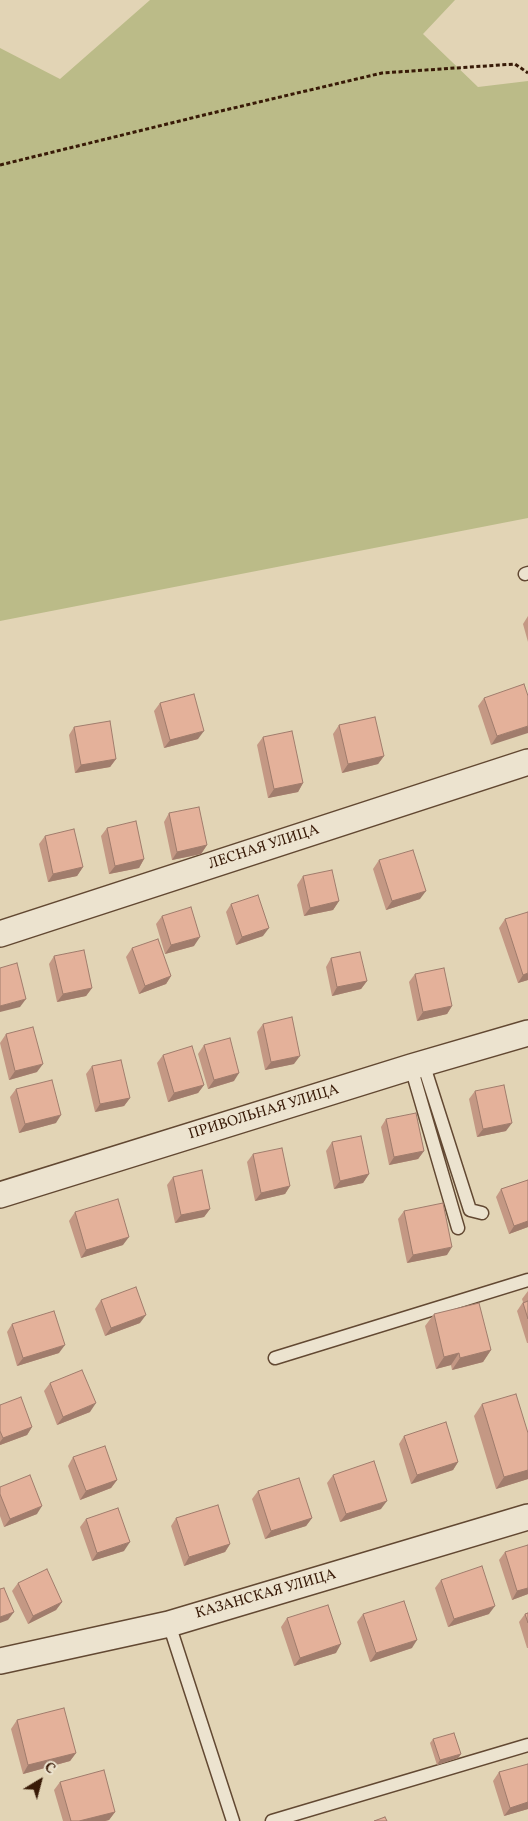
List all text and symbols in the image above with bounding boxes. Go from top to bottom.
street label: ЛЕСНАЯ УЛИЦА [206,822,322,874]
street label: ПРИВОЛЬНАЯ УЛИЦА [187,1082,341,1144]
street label: КАЗАНСКАЯ УЛИЦА [194,1566,338,1624]
north arrow [15,1756,65,1806]
text: С [40,1758,59,1779]

